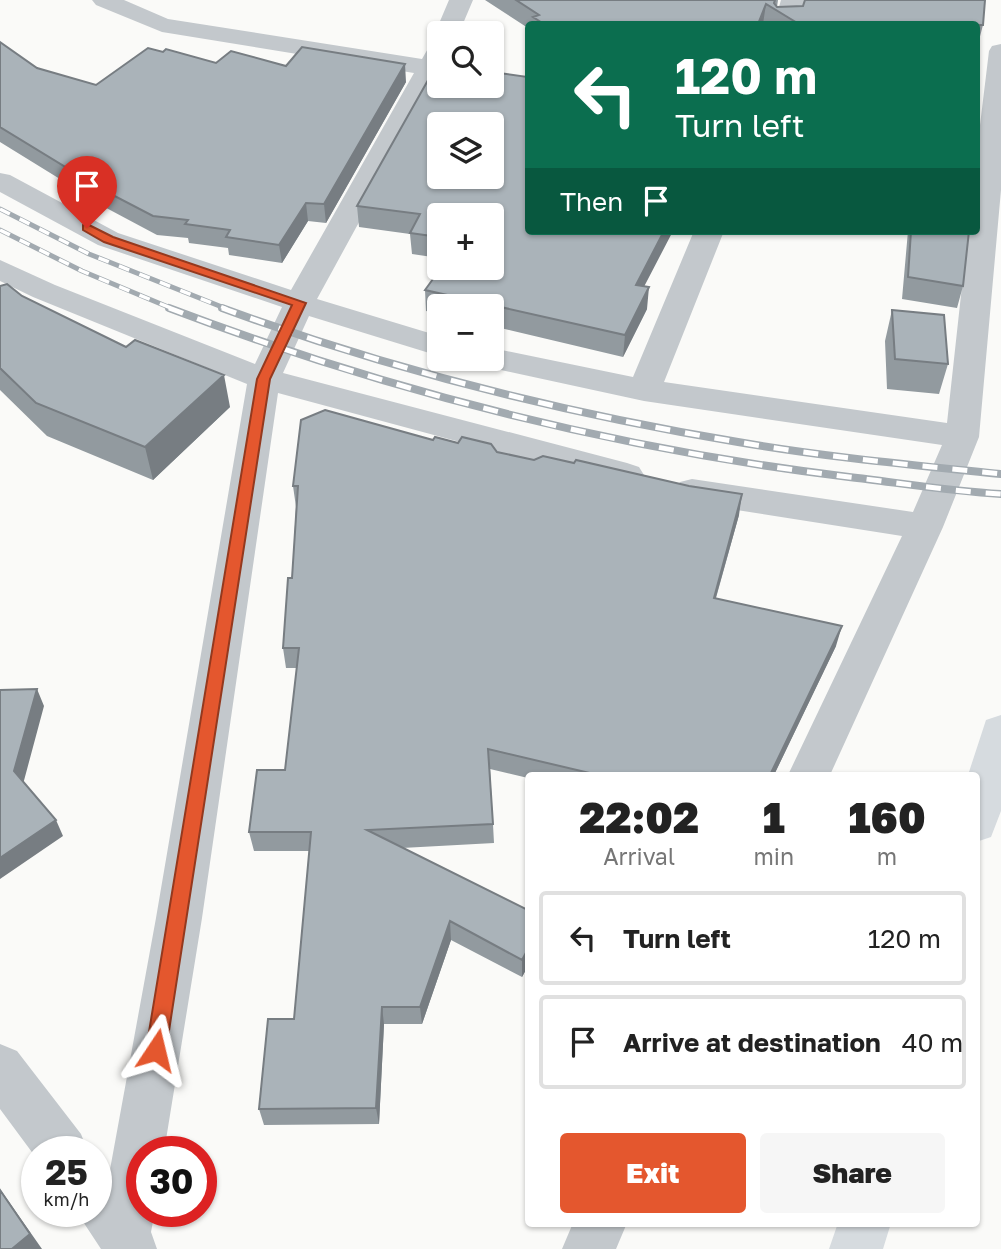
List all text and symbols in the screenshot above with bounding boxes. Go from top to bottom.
map controls [427,21,504,371]
button: search [427,21,504,98]
text: 120 m [675,46,817,105]
icon: left [560,49,651,140]
text: Turn left [675,106,804,144]
button: layers [427,112,504,189]
pin [57,156,117,228]
icon: arrive [68,167,106,205]
icon: arrive [637,182,675,220]
text: Then [560,186,623,217]
button: + [427,203,504,280]
button: − [427,294,504,371]
text: 22:02 [579,792,699,842]
text: 1 [763,792,785,842]
text: 160 [848,792,926,842]
text: Arrival [603,842,675,870]
text: min [753,842,794,870]
text: m [877,842,897,870]
icon: left [564,919,602,957]
text: Turn left [623,923,731,954]
text: 120 m [868,923,941,954]
position arrow [119,1013,193,1087]
icon: arrive [564,1023,602,1061]
text: Arrive at destination [623,1027,881,1058]
text: 40 m [902,1027,963,1058]
button: Exit [560,1133,746,1213]
button: Share [760,1133,945,1213]
speed limit sign: 30 [126,1136,217,1227]
text: 25 [45,1151,88,1193]
text: km/h [44,1188,89,1210]

